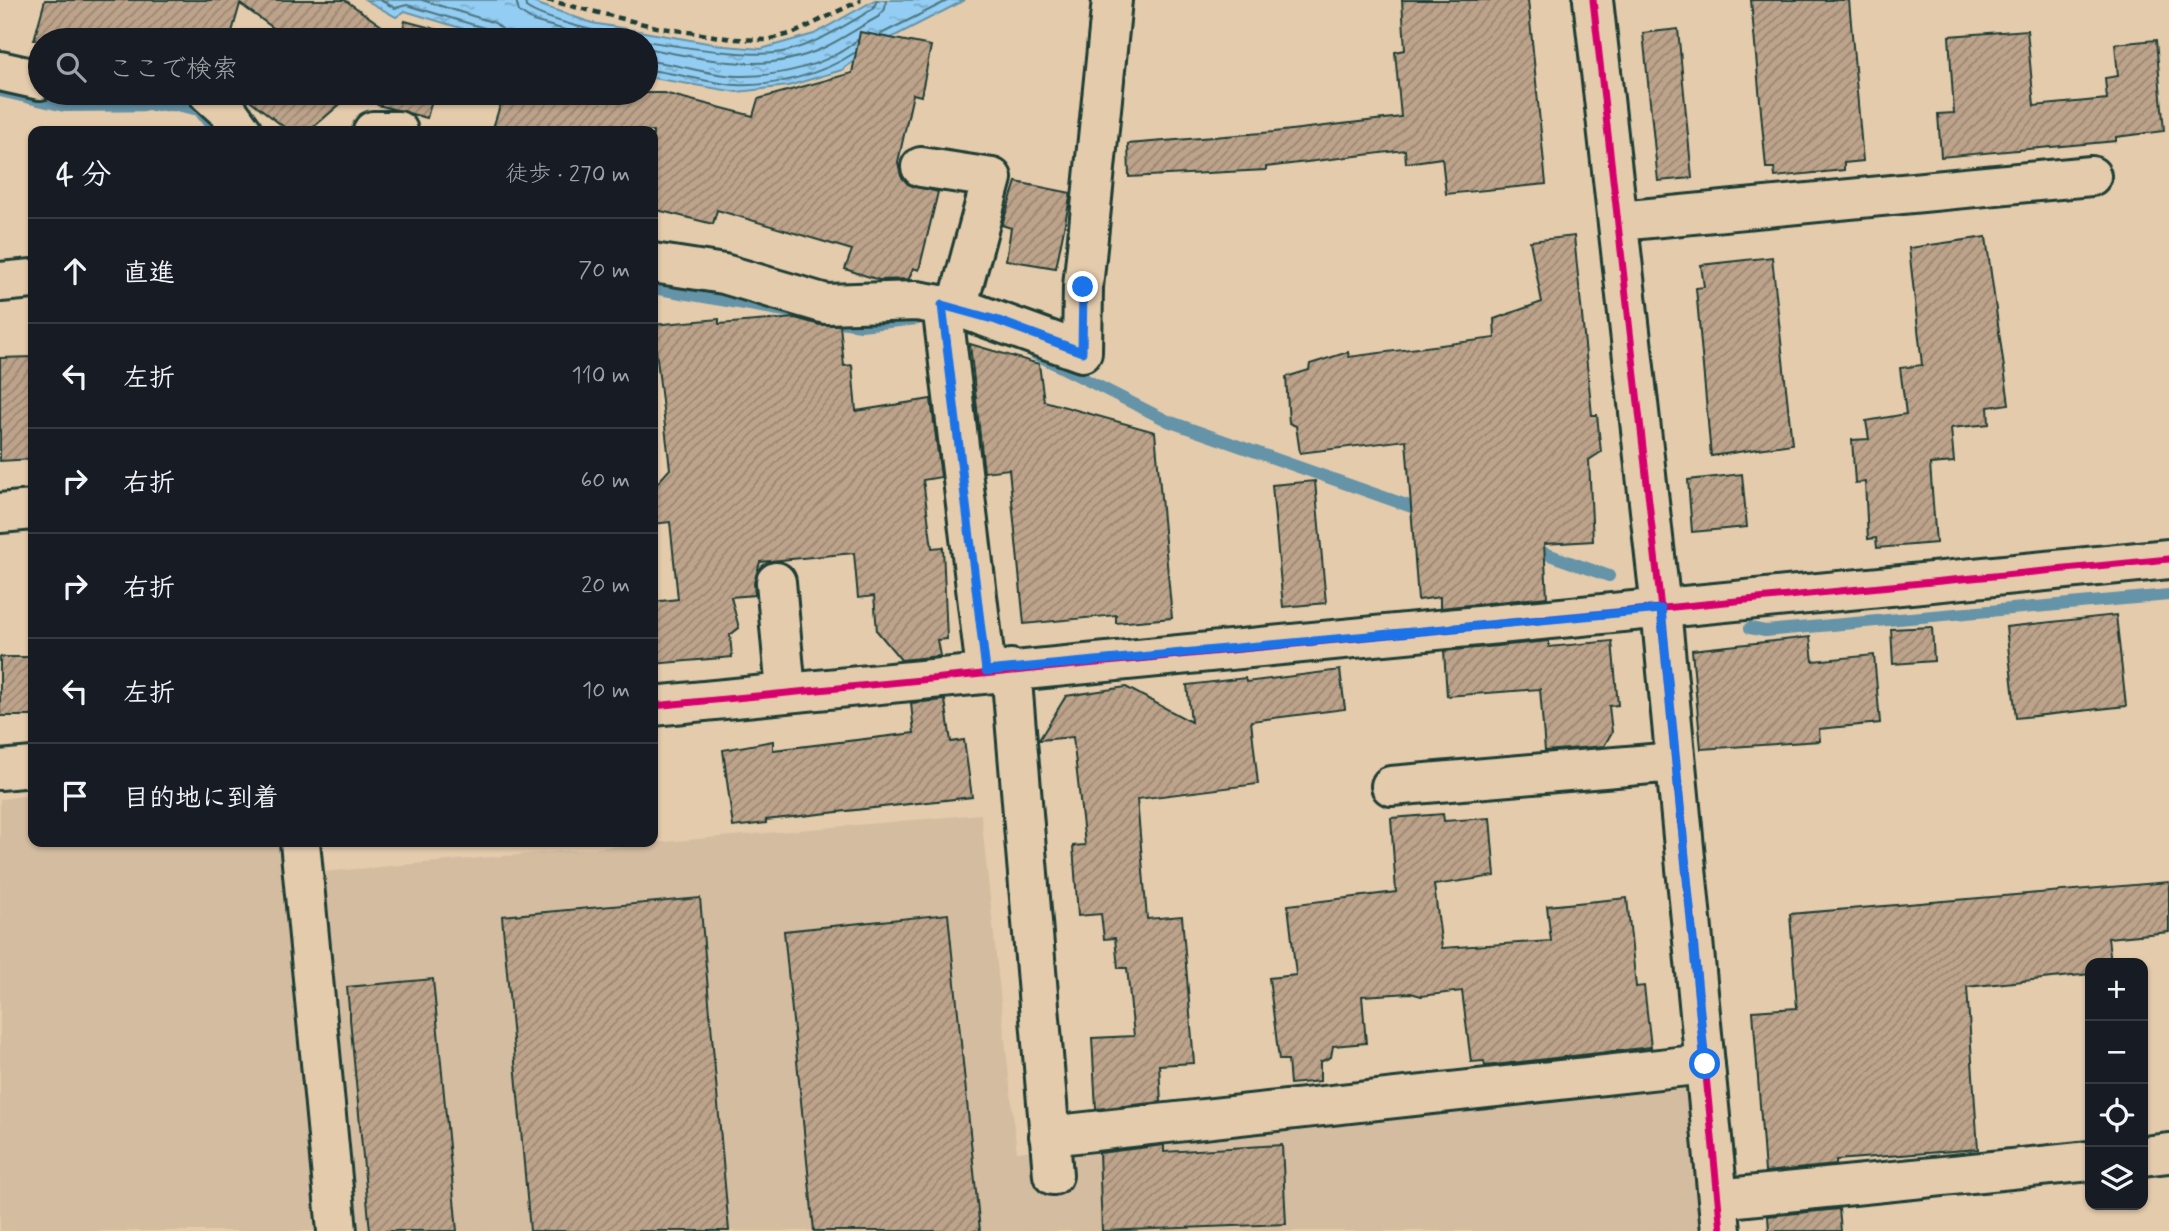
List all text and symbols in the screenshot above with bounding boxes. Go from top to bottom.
search box [28,28,658,105]
icon: search [52,48,90,86]
text: ここで検索 [108,53,238,87]
text: 4 分 [56,156,112,195]
text: 徒歩 · 270 m [505,160,630,190]
icon: ahead [56,252,94,290]
text: 70 m [578,256,630,286]
text: 直進 [123,257,175,291]
route end [1067,271,1098,302]
icon: left [56,357,94,395]
text: 110 m [571,361,630,391]
text: 左折 [123,362,175,396]
icon: right [56,462,94,500]
text: 60 m [581,466,630,496]
text: 右折 [123,467,175,501]
icon: right [56,567,94,605]
text: 20 m [581,571,630,601]
text: 右折 [123,572,175,606]
icon: left [56,672,94,710]
text: 10 m [582,676,630,706]
text: 左折 [123,677,175,711]
icon: arrive [56,777,94,815]
text: 目的地に到着 [123,782,279,816]
map controls [2085,958,2148,1210]
button: + [2085,958,2148,1021]
button: − [2085,1021,2148,1084]
route start [1689,1048,1720,1079]
button: locate [2085,1084,2148,1147]
button: layers [2085,1147,2148,1210]

